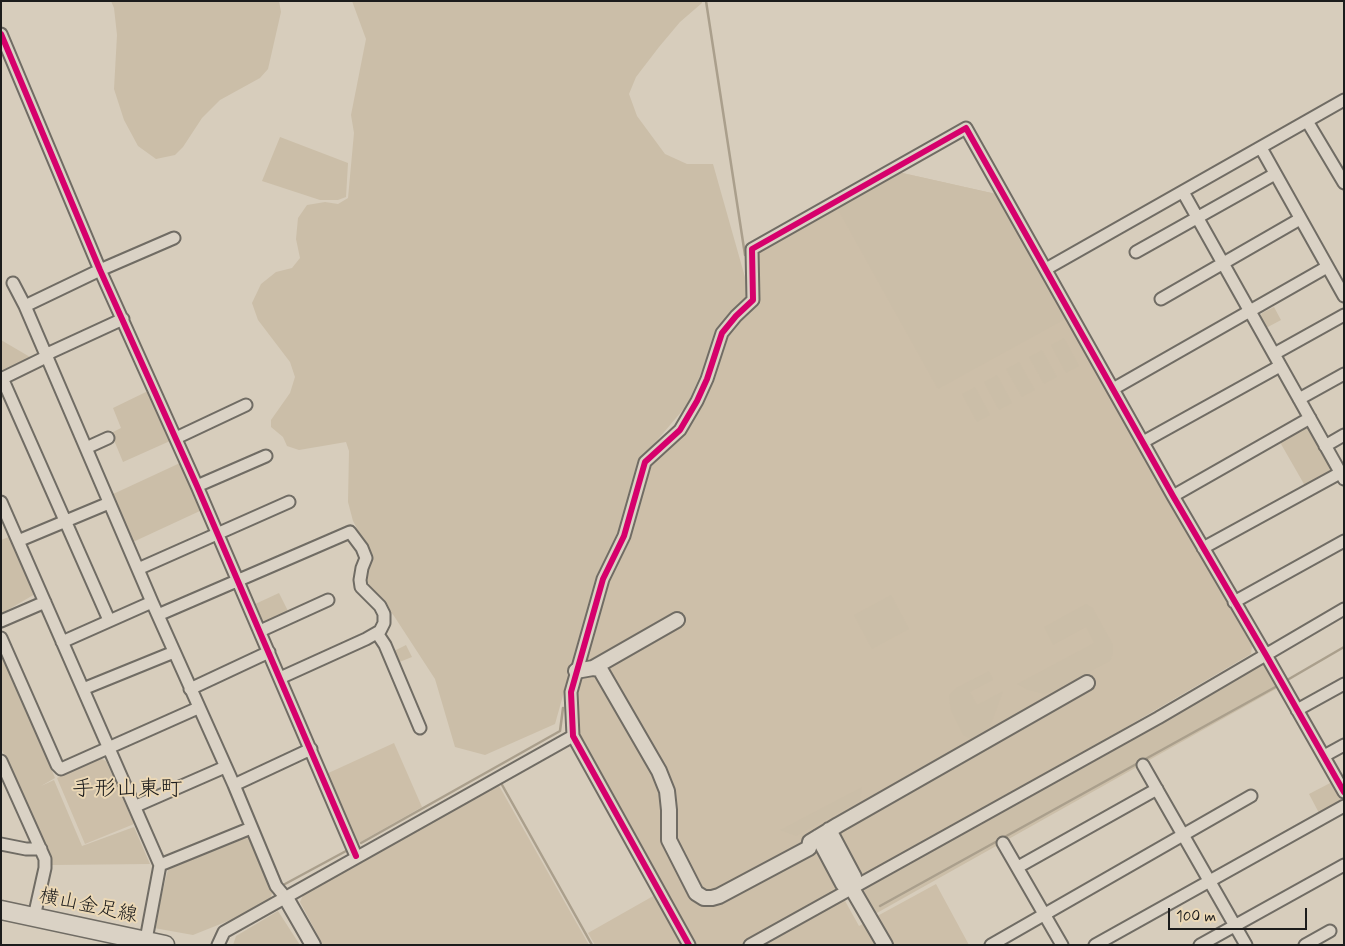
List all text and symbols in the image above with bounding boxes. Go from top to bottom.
district label: 手形山東町 [72,777,182,803]
street label: 横山金足線 [37,885,139,929]
scale bar [1170,898,1309,930]
text: 100 m [1176,907,1216,927]

